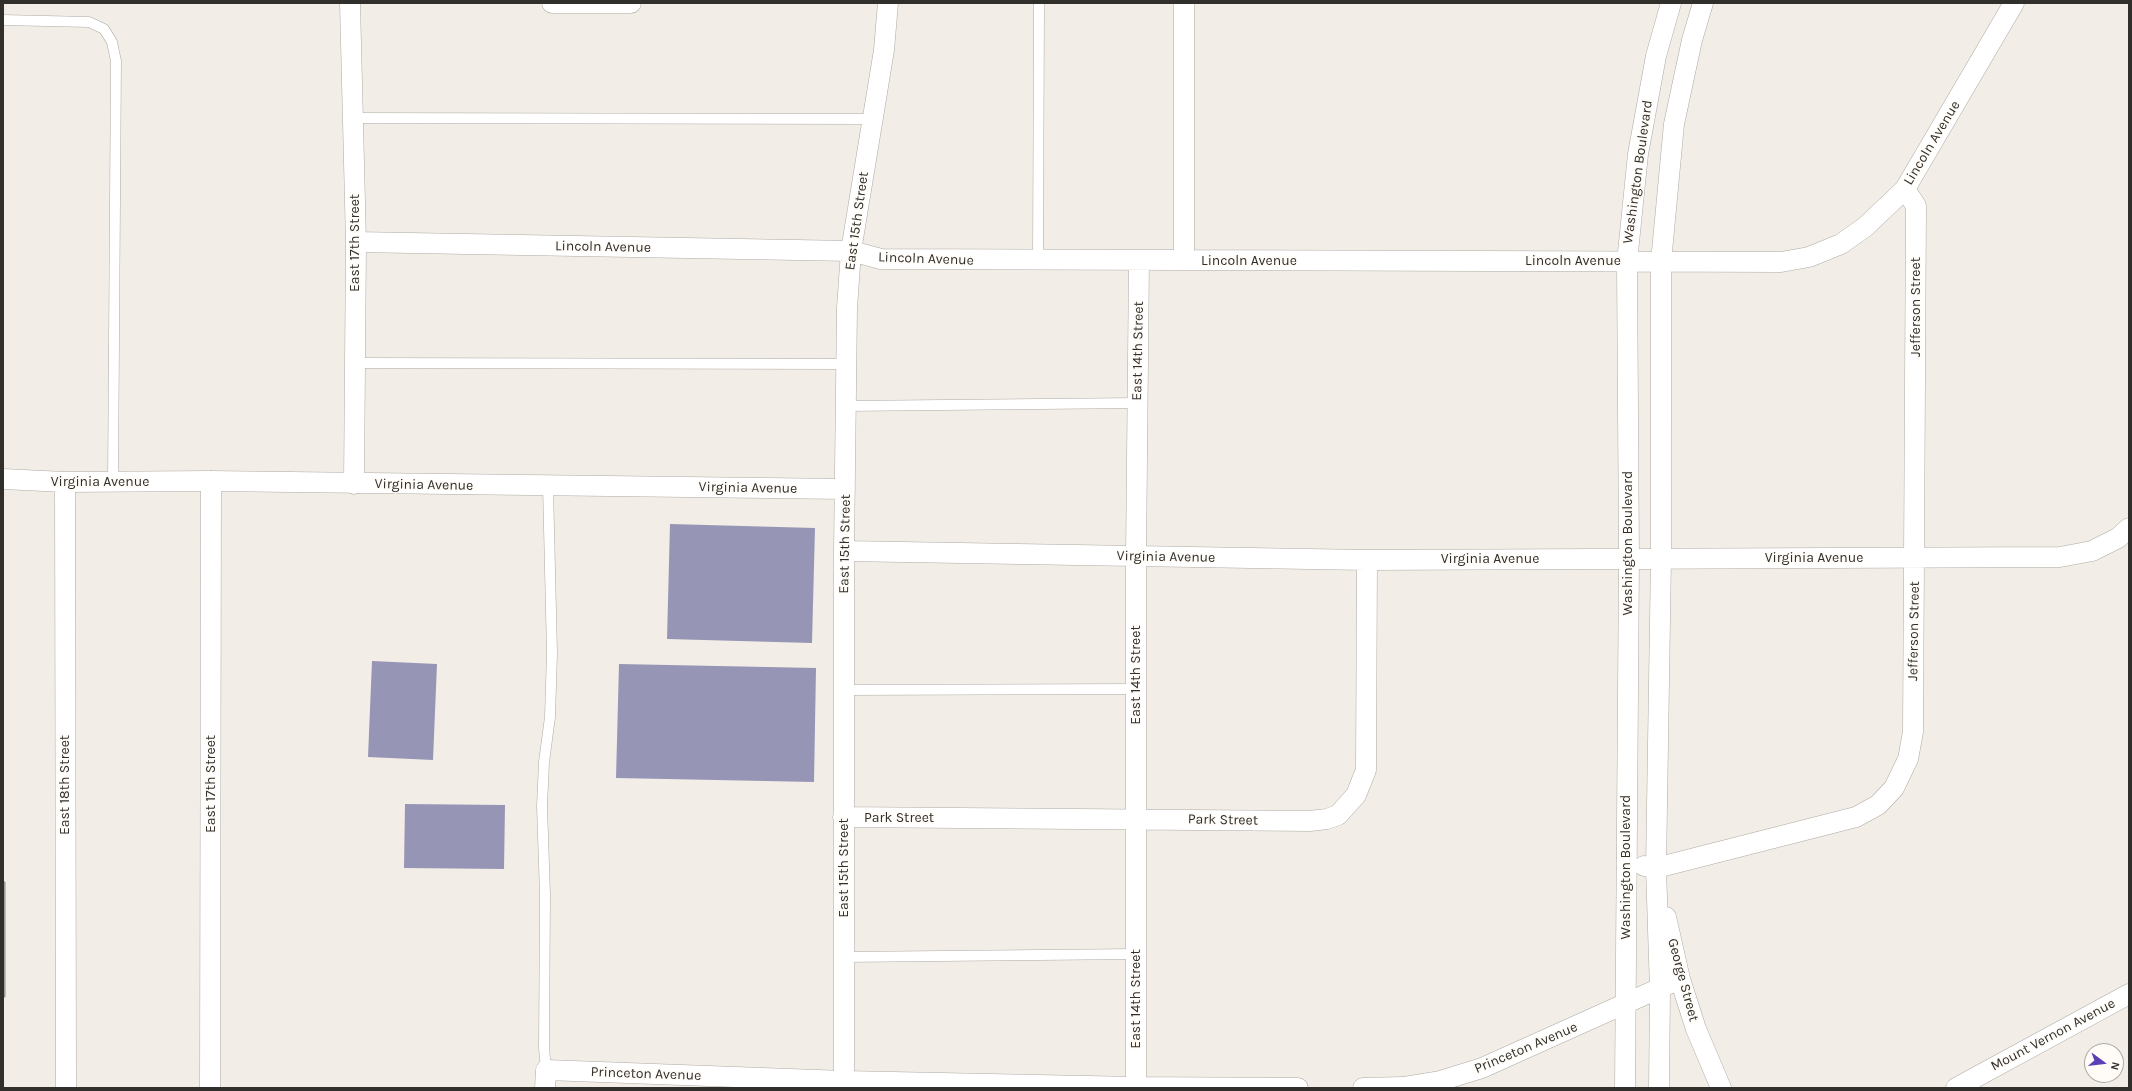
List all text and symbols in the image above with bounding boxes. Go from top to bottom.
street label: Lincoln Avenue [1900,98,1964,188]
street label: Washington Boulevard [1620,99,1656,245]
street label: East 15th Street [842,171,872,271]
street label: East 17th Street [347,194,363,292]
street label: Lincoln Avenue [555,238,651,256]
street label: Lincoln Avenue [878,249,974,269]
street label: Lincoln Avenue [1201,253,1297,269]
street label: Lincoln Avenue [1525,253,1621,269]
street label: Jefferson Street [1908,257,1924,357]
street label: East 14th Street [1129,301,1147,401]
street label: Washington Boulevard [1620,471,1636,615]
street label: Virginia Avenue [51,474,149,490]
street label: Virginia Avenue [375,476,473,494]
street label: Virginia Avenue [699,479,797,497]
street label: East 15th Street [836,494,854,594]
street label: Virginia Avenue [1117,548,1215,566]
street label: Virginia Avenue [1765,550,1863,566]
street label: Virginia Avenue [1441,551,1539,567]
street label: Jefferson Street [1905,581,1923,681]
street label: East 14th Street [1128,625,1144,725]
street label: East 18th Street [57,735,73,835]
street label: East 17th Street [203,735,219,833]
street label: Washington Boulevard [1618,795,1634,939]
street label: Park Street [864,810,934,826]
street label: Park Street [1188,811,1258,829]
street label: East 15th Street [836,818,852,918]
street label: George Street [1664,937,1702,1023]
street label: East 14th Street [1128,949,1144,1049]
street label: Mount Vernon Avenue [1988,995,2118,1075]
street label: Princeton Avenue [1472,1019,1580,1077]
north arrow [2084,1043,2124,1083]
text: N [2108,1060,2122,1071]
street label: Princeton Avenue [590,1064,702,1084]

